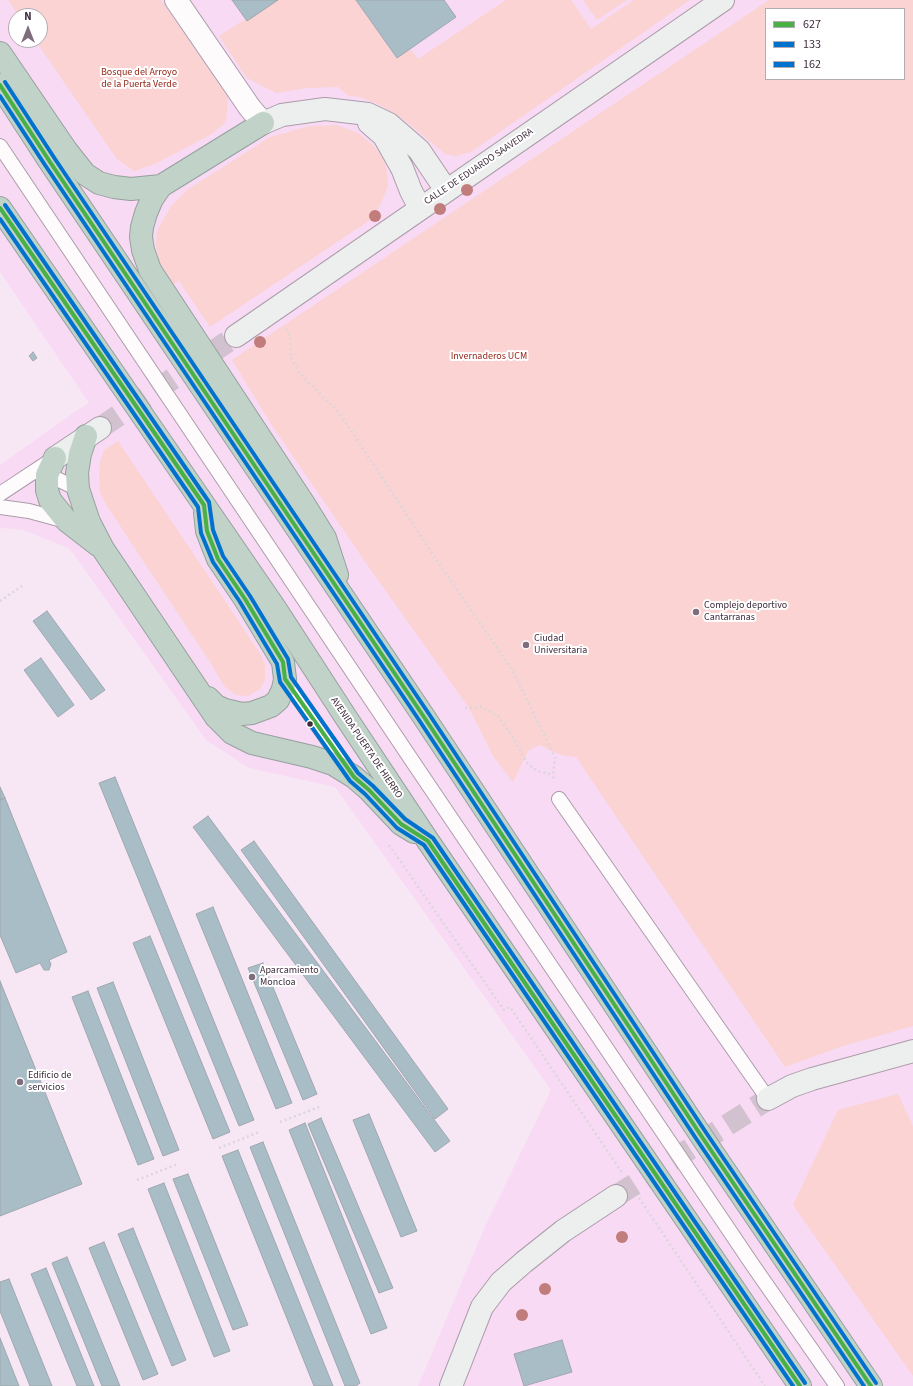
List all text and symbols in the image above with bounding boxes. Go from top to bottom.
north arrow [8,8,48,48]
legend [765,8,905,80]
text: N [24,9,32,24]
text: 627 [803,16,821,33]
text: 133 [803,36,821,53]
text: 162 [803,56,821,73]
park label: Bosque del Arroyo de la Puerta Verde [101,67,177,90]
street label: CALLE DE EDUARDO SAAVEDRA [422,126,536,208]
park label: Invernaderos UCM [451,351,527,363]
place label: Complejo deportivo Cantarranas [704,600,787,624]
marker: Complejo deportivo Cantarranas [691,607,701,617]
place label: Ciudad Universitaria [534,633,587,656]
marker: Ciudad Universitaria [521,640,531,650]
street label: AVENIDA PUERTA DE HIERRO [328,695,404,801]
unlabelled marker [305,719,315,729]
place label: Aparcamiento Moncloa [260,965,319,988]
marker: Aparcamiento Moncloa [247,972,257,982]
place label: Edificio de servicios [28,1070,72,1094]
marker: Edificio de servicios [15,1077,25,1087]

